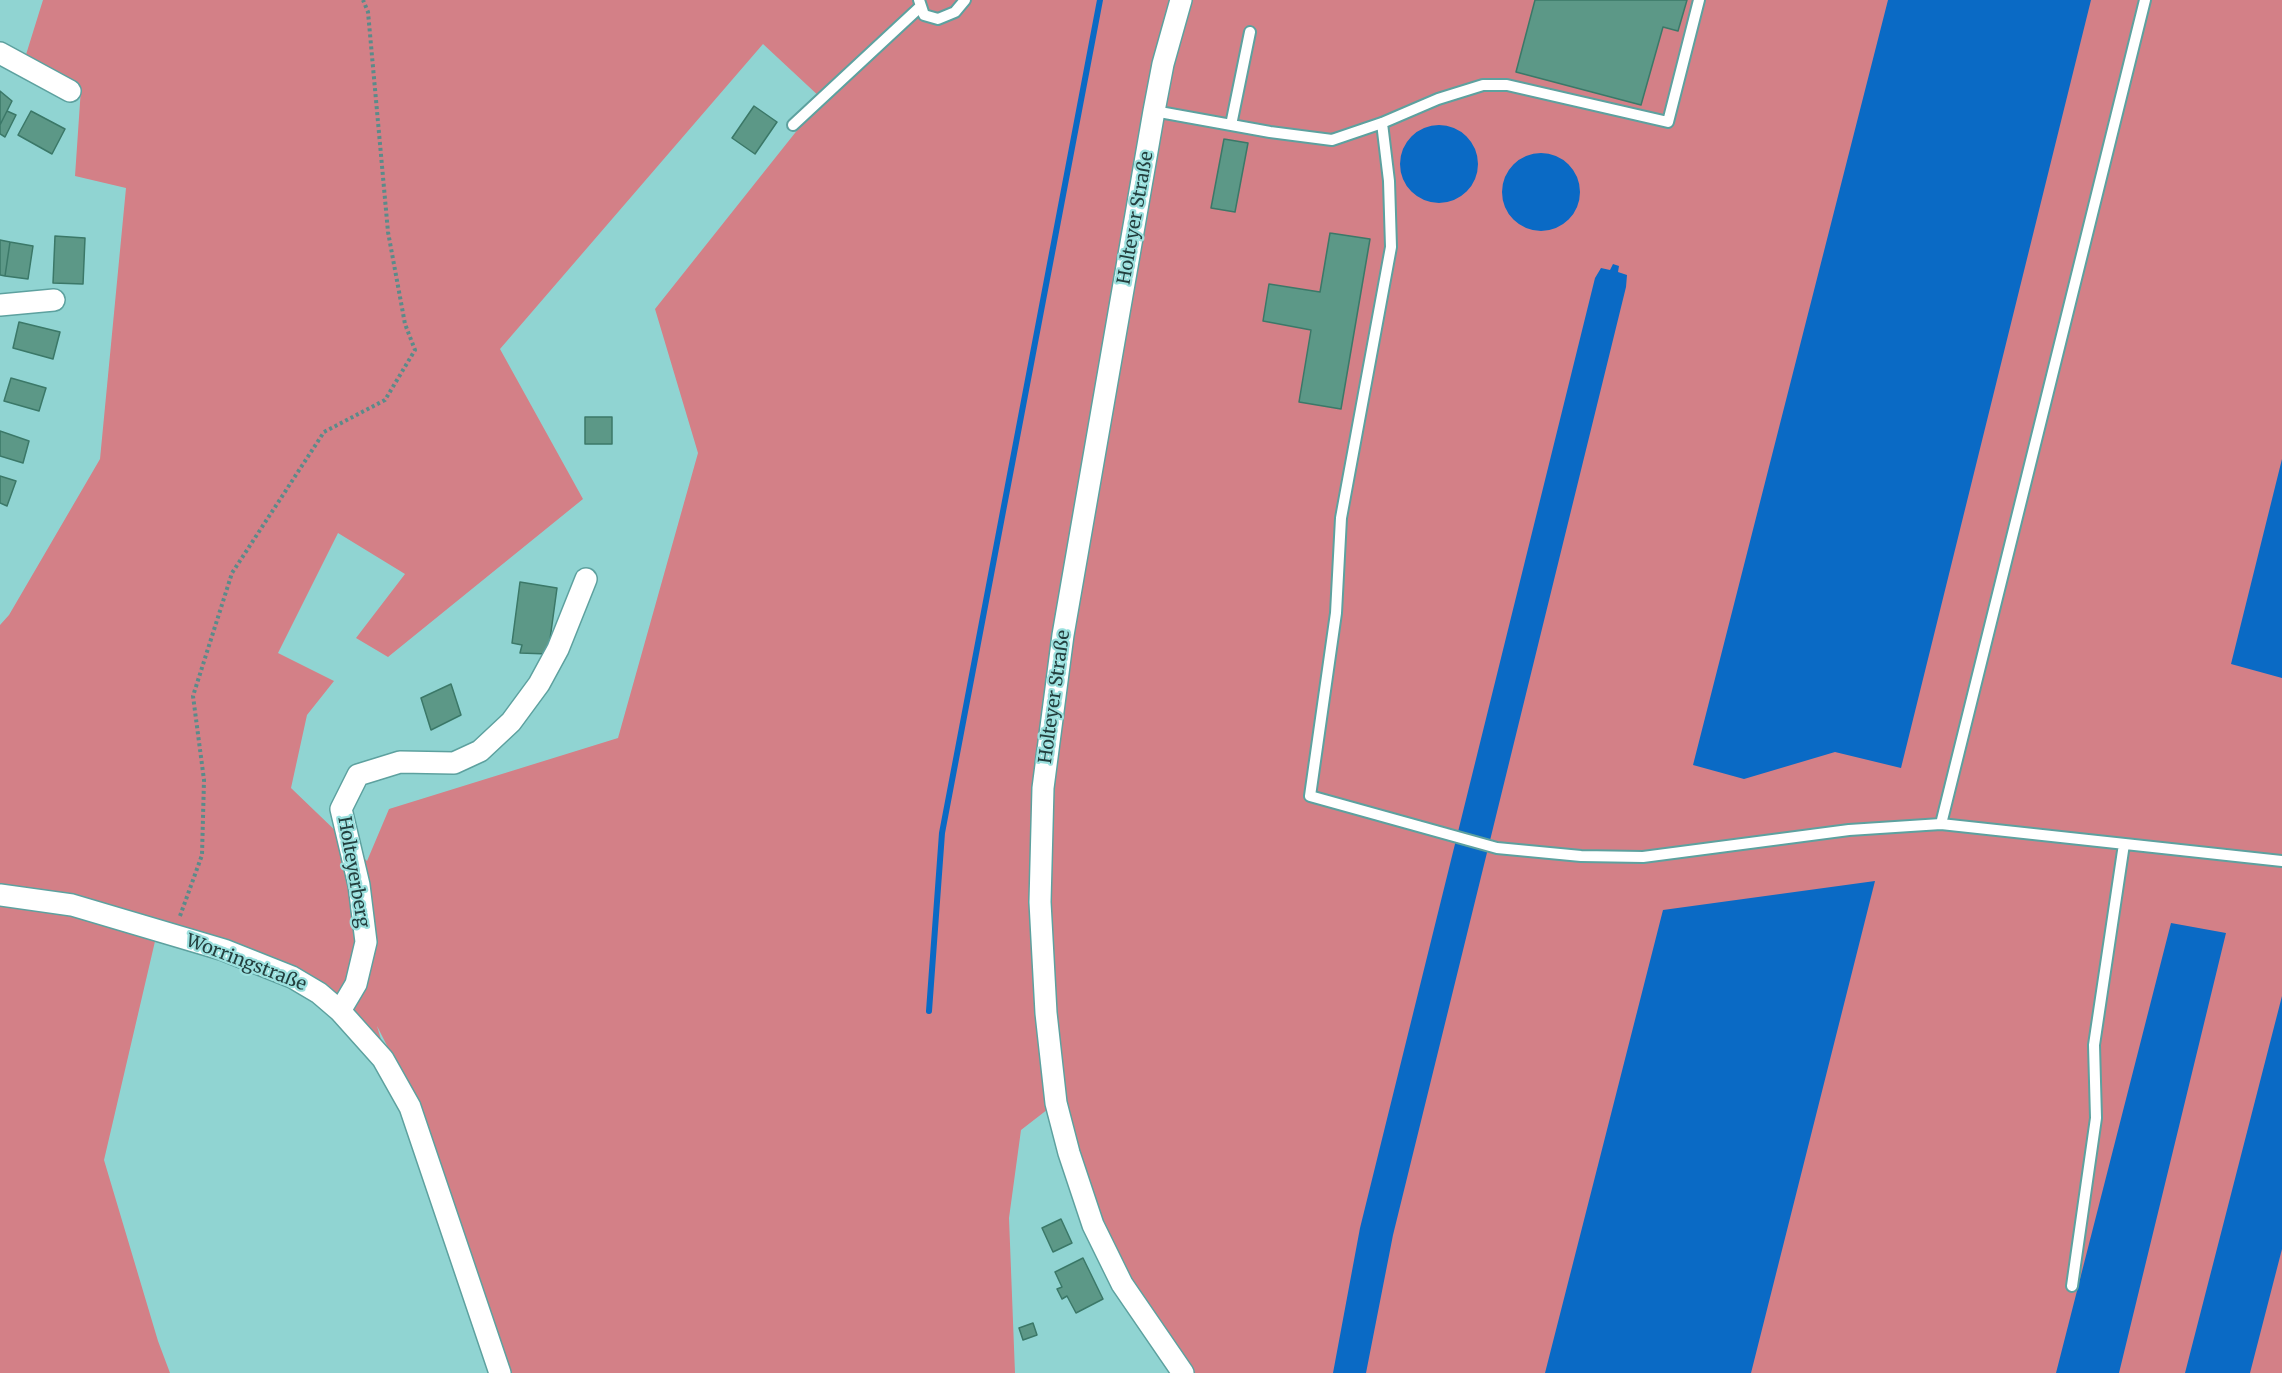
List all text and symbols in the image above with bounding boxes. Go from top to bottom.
street label: Holteyer Straße [1114,150,1158,286]
street label: Holteyer Straße [1035,629,1075,765]
street label: Holteyerberg [333,815,373,929]
street label: Worringstraße [183,930,309,996]

